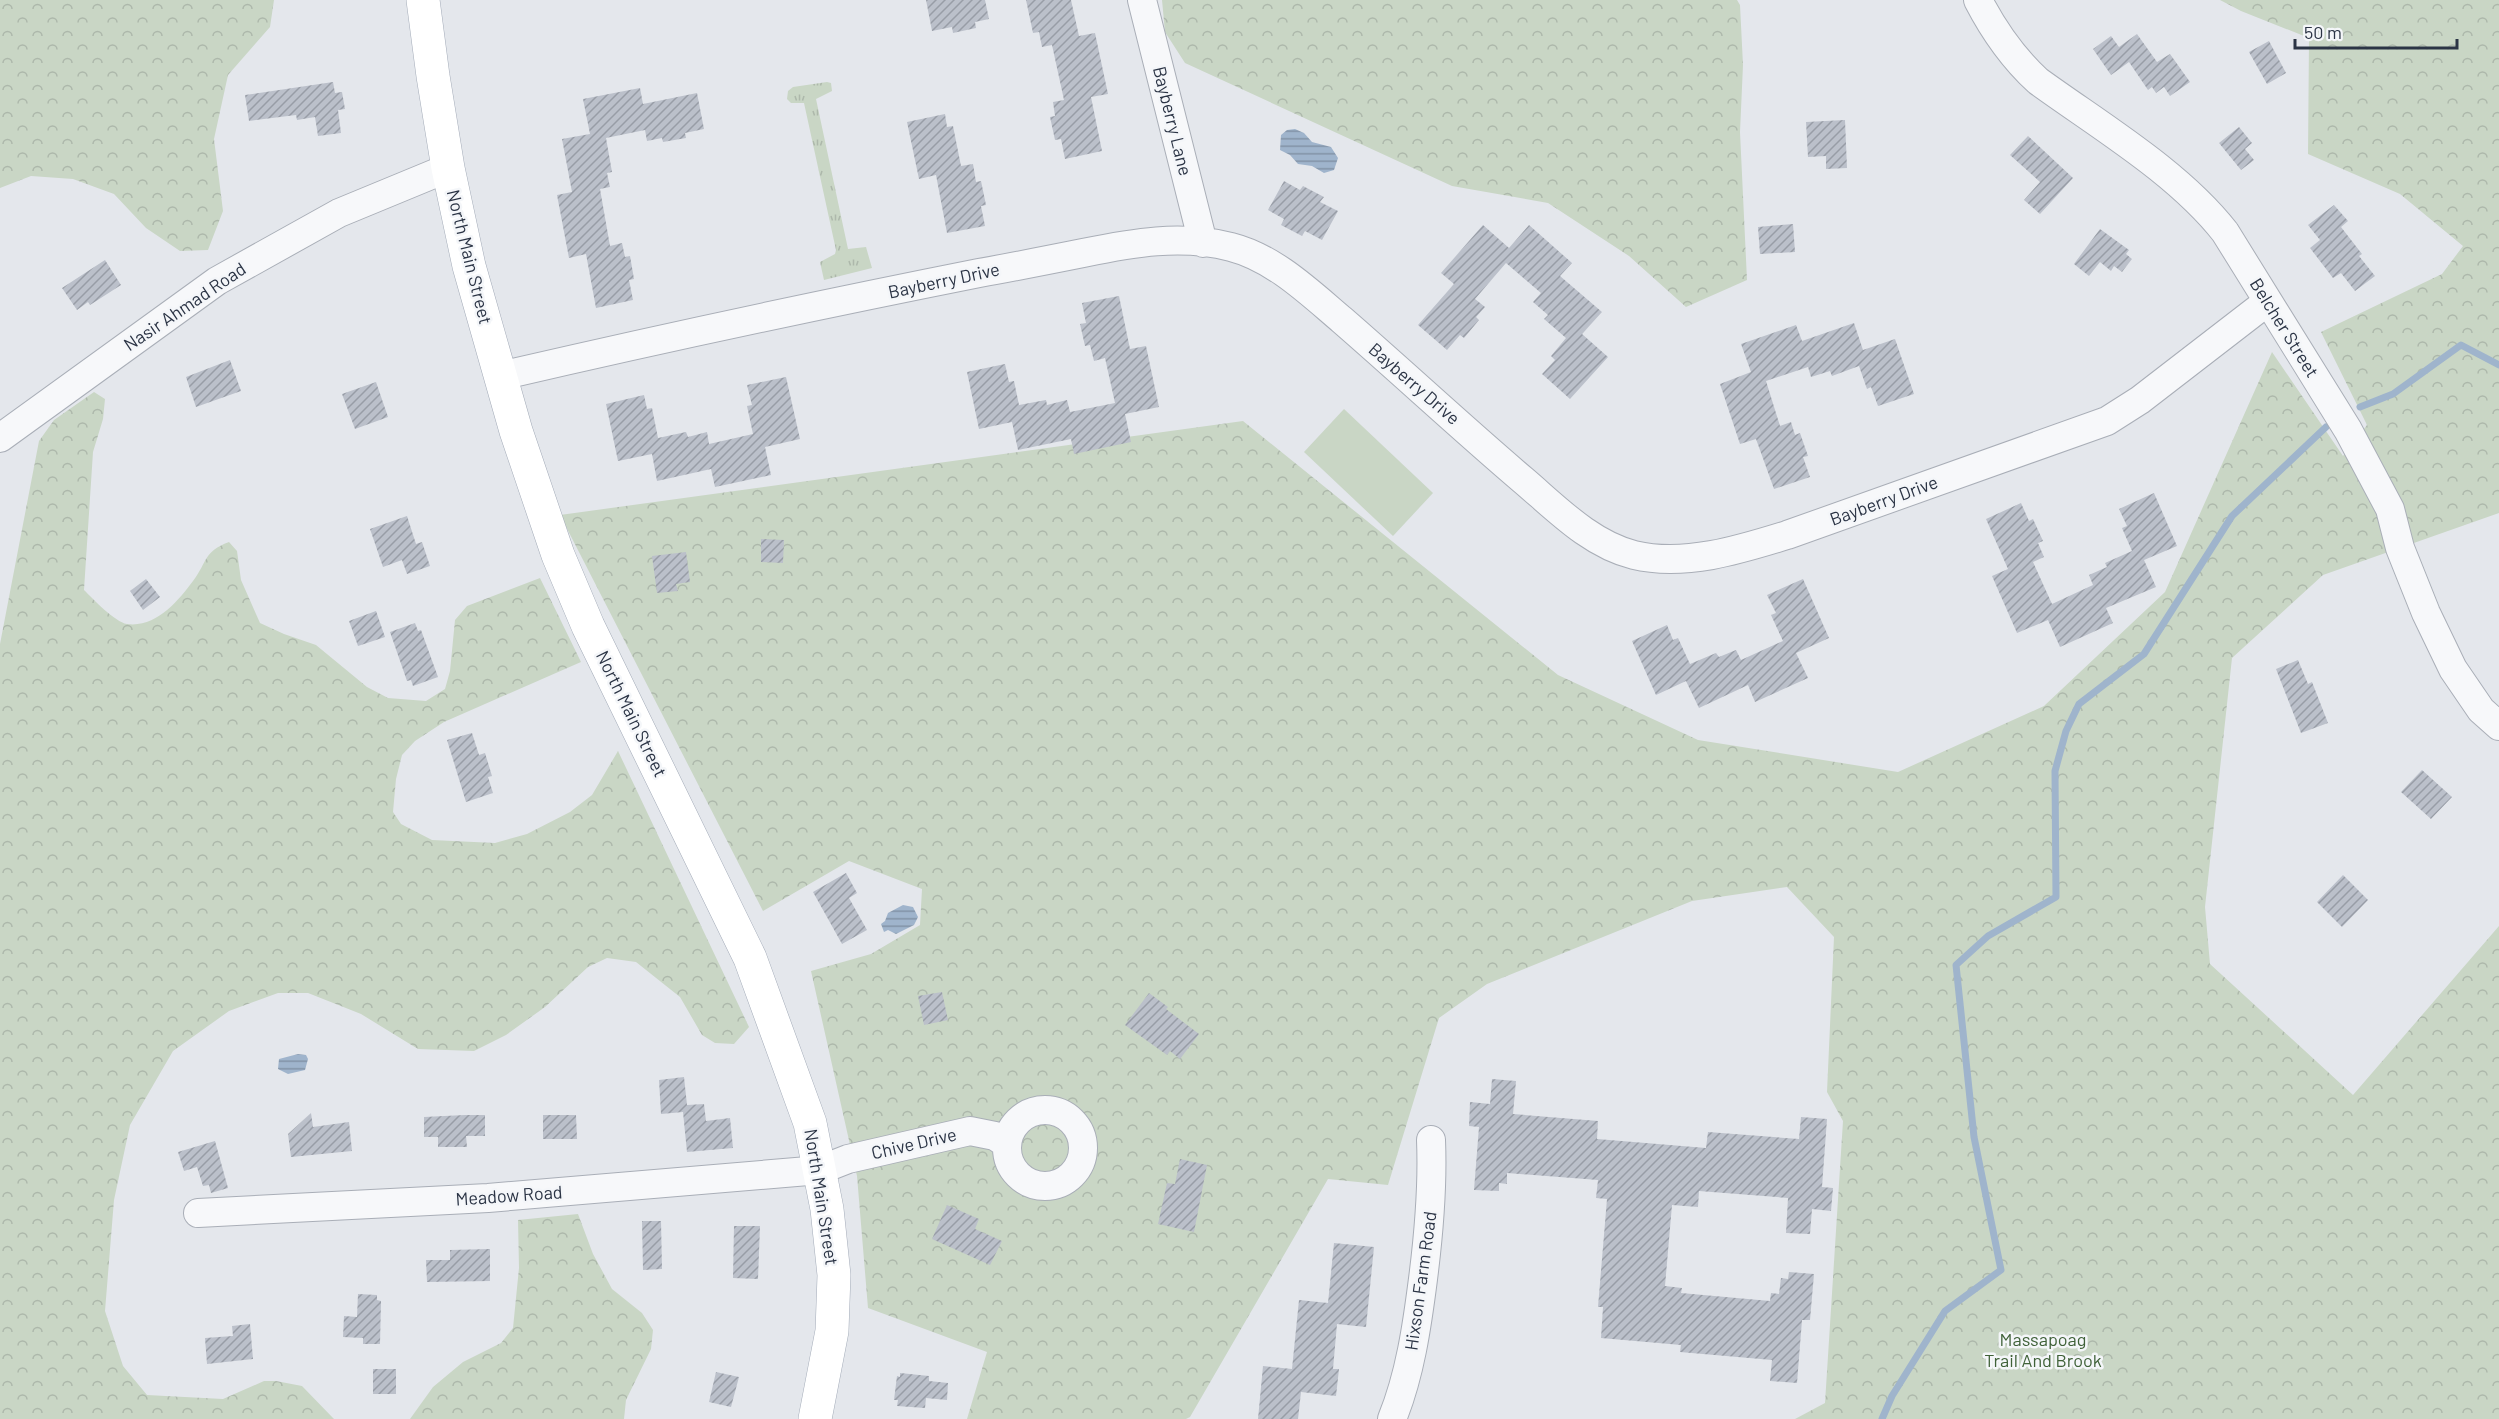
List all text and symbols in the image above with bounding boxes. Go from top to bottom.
scale bar [2295,12,2457,50]
text: 50 m [2304,21,2342,43]
street label: Bayberry Lane [1149,64,1197,178]
street label: North Main Street [443,187,497,326]
street label: Nasir Ahmad Road [119,257,250,355]
street label: Bayberry Drive [886,257,1002,303]
street label: Belcher Street [2246,274,2324,381]
street label: Bayberry Drive [1365,338,1465,429]
street label: Bayberry Drive [1827,470,1941,530]
street label: North Main Street [592,647,672,780]
street label: Chive Drive [869,1123,959,1164]
street label: North Main Street [800,1127,844,1267]
street label: Meadow Road [455,1180,563,1210]
street label: Hixson Farm Road [1399,1210,1441,1352]
park label: Massapoag Trail And Brook [1984,1328,2102,1371]

